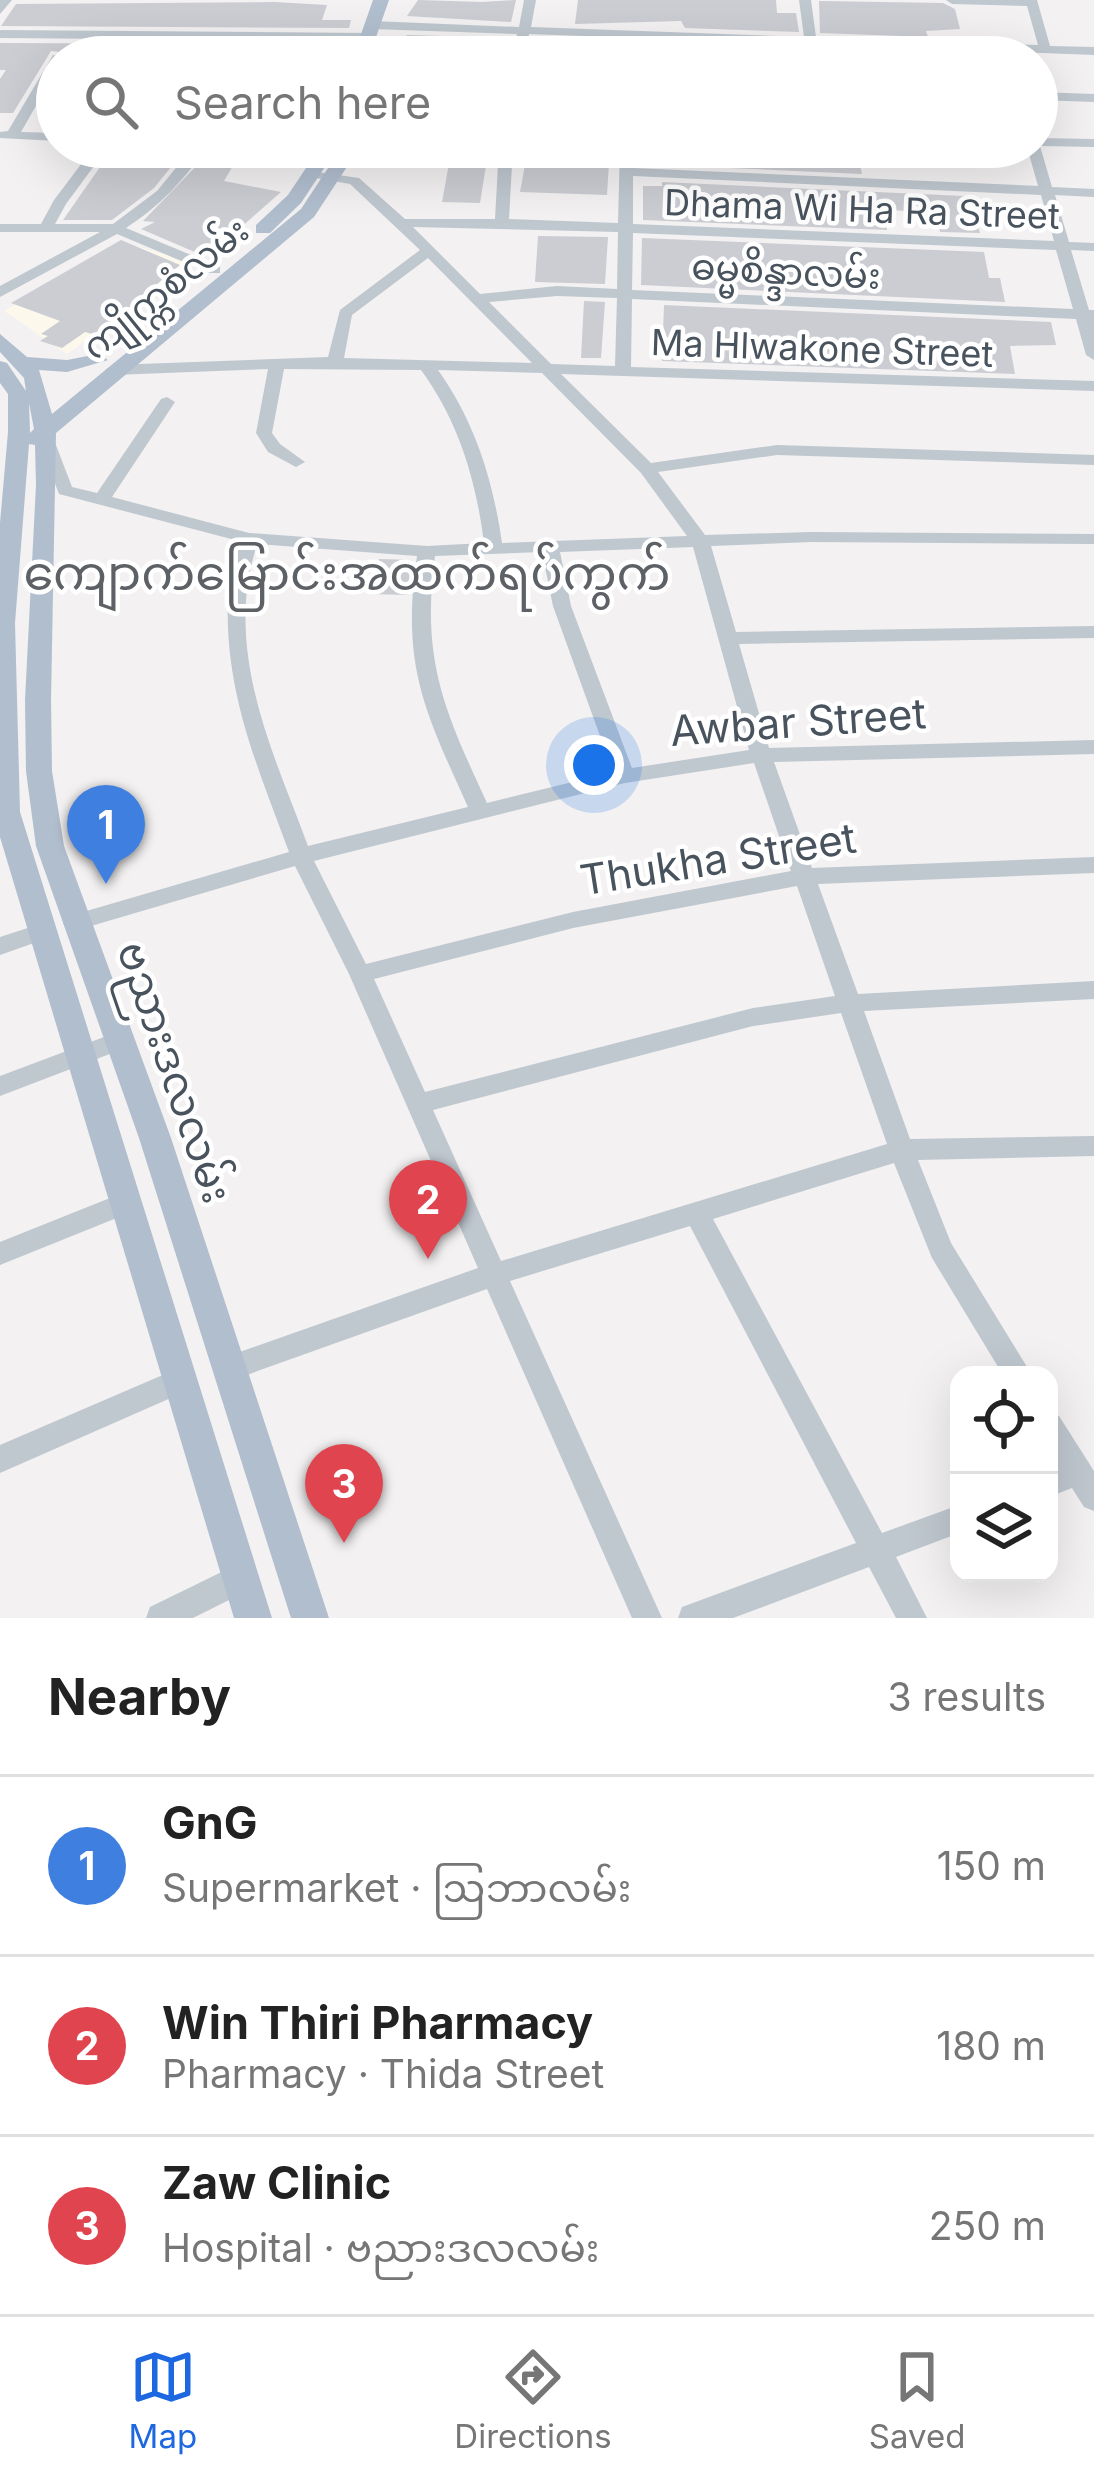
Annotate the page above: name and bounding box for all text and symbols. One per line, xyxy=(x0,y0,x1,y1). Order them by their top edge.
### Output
search box xyxy=(36,36,1058,168)
icon: search xyxy=(78,69,144,135)
text: Search here xyxy=(174,75,431,130)
street label: Dhama Wi Ha Ra Street xyxy=(664,180,1061,238)
street label: ကျိုက္ကစံလမ်း xyxy=(72,206,262,375)
street label: ဓမ္မစိန္ဒာလမ်း xyxy=(690,242,882,307)
street label: Ma Hlwakone Street xyxy=(650,320,994,376)
district label: ကျောက်မြောင်းအထက်ရပ်ကွက် xyxy=(23,541,671,612)
street label: Awbar Street xyxy=(668,687,928,756)
your location xyxy=(564,735,624,795)
pin: 1 xyxy=(67,785,145,884)
street label: Thukha Street xyxy=(576,812,859,905)
street label: ဗညားဒလလမ်း xyxy=(97,934,245,1212)
pin: 2 xyxy=(389,1160,467,1259)
map controls xyxy=(950,1366,1058,1582)
button: locate xyxy=(950,1366,1058,1474)
pin: 3 xyxy=(305,1444,383,1543)
button: layers xyxy=(950,1474,1058,1582)
text: Nearby xyxy=(48,1666,231,1727)
text: 3 results xyxy=(888,1673,1046,1720)
text: GnG xyxy=(162,1795,258,1850)
text: 1 xyxy=(79,1842,95,1889)
text: 150 m xyxy=(937,1842,1046,1889)
text: Supermarket · ဩဘာလမ်း xyxy=(162,1864,631,1911)
text: Win Thiri Pharmacy xyxy=(162,1995,593,2050)
text: 2 xyxy=(75,2022,99,2069)
text: 180 m xyxy=(936,2022,1046,2069)
text: Pharmacy · Thida Street xyxy=(162,2050,604,2097)
text: Zaw Clinic xyxy=(162,2155,391,2210)
text: 3 xyxy=(74,2202,100,2249)
text: 250 m xyxy=(929,2202,1046,2249)
text: Hospital · ဗညားဒလလမ်း xyxy=(162,2224,599,2271)
tab: Map xyxy=(129,2344,197,2456)
tab: Directions xyxy=(454,2344,612,2456)
tab: Saved xyxy=(869,2344,965,2456)

